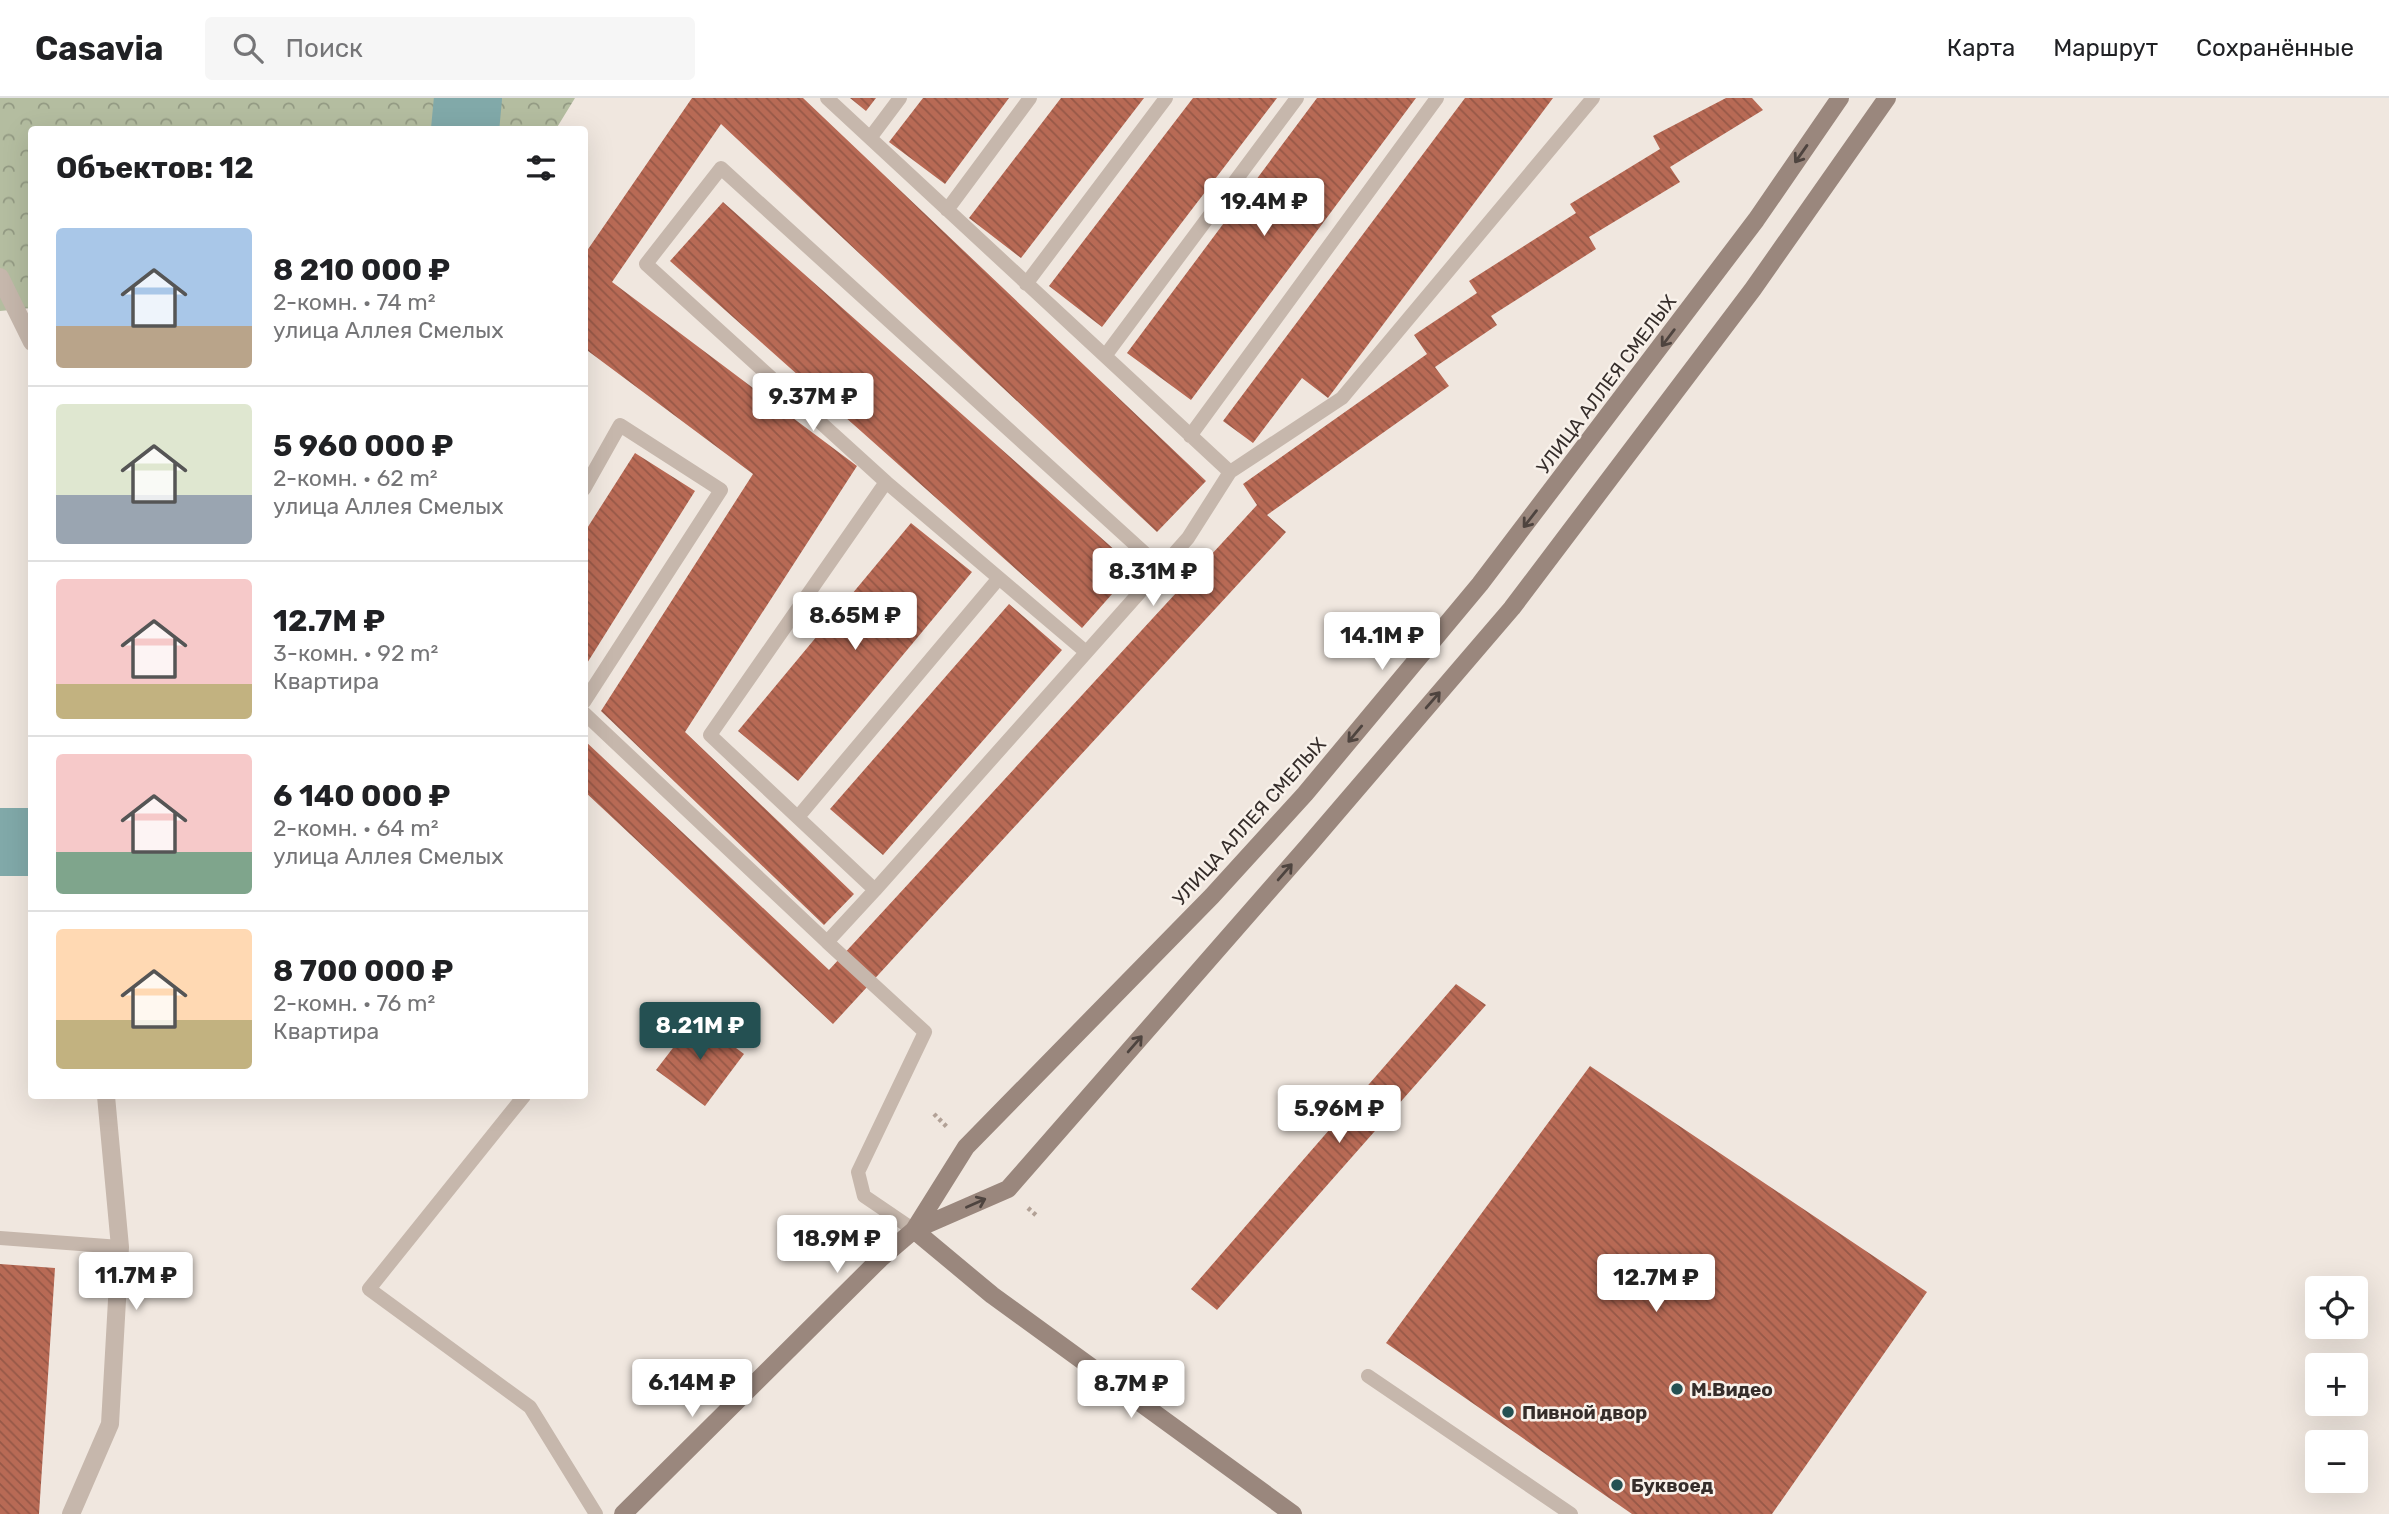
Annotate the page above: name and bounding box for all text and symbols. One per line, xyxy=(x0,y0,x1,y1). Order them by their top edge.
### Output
search box xyxy=(205,17,695,80)
text: Casavia xyxy=(35,29,163,68)
icon: search xyxy=(229,29,267,67)
text: Поиск xyxy=(285,33,363,64)
text: Карта xyxy=(1947,34,2015,62)
text: Маршрут xyxy=(2053,34,2158,62)
text: Сохранённые xyxy=(2196,34,2354,62)
one-way arrow xyxy=(1794,144,1808,163)
icon: filters xyxy=(522,149,560,187)
text: Объектов: 12 xyxy=(56,150,254,186)
pin: 19.4M ₽ xyxy=(1199,178,1329,238)
text: 19.4M ₽ xyxy=(1220,187,1308,215)
text: 8 210 000 ₽ xyxy=(273,252,450,288)
icon: home xyxy=(112,256,196,340)
text: 2-комн. · 74 m² xyxy=(273,288,436,316)
street label: УЛИЦА АЛЛЕЯ СМЕЛЫХ xyxy=(1532,290,1681,478)
text: улица Аллея Смелых xyxy=(273,316,504,344)
one-way arrow xyxy=(1661,329,1676,348)
pin: 9.37M ₽ xyxy=(748,374,878,433)
text: 9.37M ₽ xyxy=(769,382,857,410)
text: 5 960 000 ₽ xyxy=(273,428,453,464)
icon: home xyxy=(112,432,196,516)
text: 2-комн. · 62 m² xyxy=(273,464,438,492)
text: улица Аллея Смелых xyxy=(273,492,504,520)
one-way arrow xyxy=(1522,509,1537,528)
pin: 8.31M ₽ xyxy=(1088,548,1218,608)
text: 8.31M ₽ xyxy=(1109,557,1197,585)
pin: 8.65M ₽ xyxy=(790,592,920,652)
text: 8.65M ₽ xyxy=(809,601,901,629)
text: 12.7M ₽ xyxy=(273,603,385,639)
icon: home xyxy=(112,607,196,691)
pin: 14.1M ₽ xyxy=(1317,612,1447,672)
text: 14.1M ₽ xyxy=(1340,621,1424,649)
text: 3-комн. · 92 m² xyxy=(273,639,438,667)
text: Квартира xyxy=(273,667,379,695)
one-way arrow xyxy=(1425,691,1441,709)
one-way arrow xyxy=(1348,724,1363,742)
street label: УЛИЦА АЛЛЕЯ СМЕЛЫХ xyxy=(1168,733,1331,910)
text: 6 140 000 ₽ xyxy=(273,778,450,814)
icon: home xyxy=(112,782,196,866)
text: 2-комн. · 64 m² xyxy=(273,814,439,842)
text: улица Аллея Смелых xyxy=(273,842,504,870)
one-way arrow xyxy=(1277,864,1293,882)
text: 8 700 000 ₽ xyxy=(273,953,453,989)
icon: home xyxy=(112,957,196,1041)
text: 2-комн. · 76 m² xyxy=(273,989,435,1017)
pin: 8.21M ₽ xyxy=(635,1002,765,1062)
text: 8.21M ₽ xyxy=(656,1011,744,1039)
text: Квартира xyxy=(273,1017,379,1045)
one-way arrow xyxy=(1127,1035,1143,1053)
pin: 5.96M ₽ xyxy=(1274,1086,1404,1145)
text: 5.96M ₽ xyxy=(1294,1094,1384,1122)
one-way arrow xyxy=(965,1196,987,1209)
pin: 18.9M ₽ xyxy=(772,1216,902,1275)
text: 18.9M ₽ xyxy=(793,1224,881,1252)
pin: 11.7M ₽ xyxy=(71,1252,201,1312)
pin: 12.7M ₽ xyxy=(1591,1254,1721,1314)
text: 11.7M ₽ xyxy=(95,1261,177,1289)
text: 12.7M ₽ xyxy=(1613,1263,1699,1291)
map controls xyxy=(2305,1276,2368,1493)
button: locate xyxy=(2305,1276,2368,1339)
button: + xyxy=(2305,1353,2368,1416)
pin: 6.14M ₽ xyxy=(627,1360,757,1419)
pin: 8.7M ₽ xyxy=(1074,1360,1188,1420)
text: 6.14M ₽ xyxy=(648,1368,736,1396)
text: 8.7M ₽ xyxy=(1093,1369,1169,1397)
place label: M.Видео xyxy=(1691,1378,1773,1401)
marker: M.Видео xyxy=(1669,1381,1685,1397)
place label: Пивной двор xyxy=(1522,1401,1647,1424)
marker: Пивной двор xyxy=(1500,1404,1516,1420)
button: − xyxy=(2305,1430,2368,1493)
place label: Буквоед xyxy=(1631,1474,1714,1497)
marker: Буквоед xyxy=(1609,1477,1625,1493)

